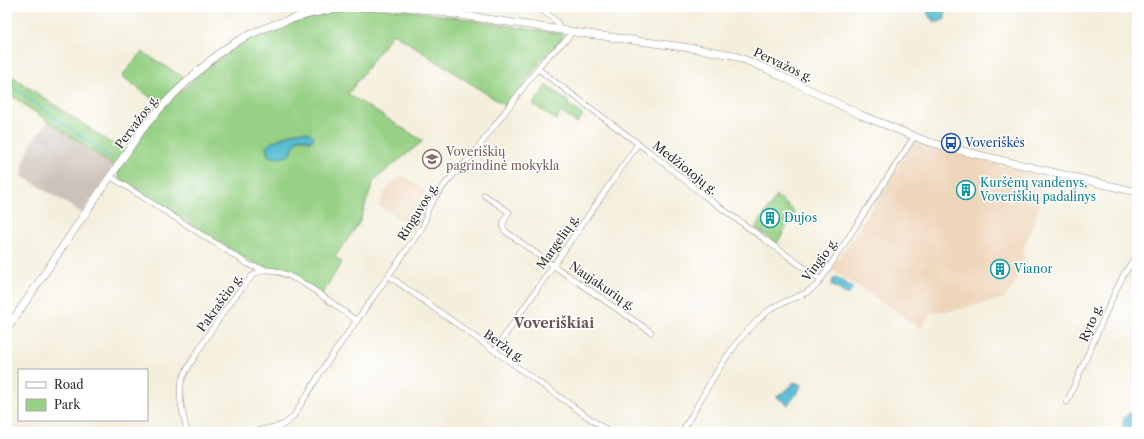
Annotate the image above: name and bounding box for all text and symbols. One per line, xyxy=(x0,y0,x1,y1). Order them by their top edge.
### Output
street label: Pervažos g. xyxy=(751,44,815,85)
street label: Pervažos g. xyxy=(112,92,162,151)
bus stop icon: Voveriškės xyxy=(940,132,962,154)
place label: Voveriškės xyxy=(964,135,1025,150)
street label: Medžiotojų g. xyxy=(650,138,721,198)
place label: Voveriškių pagrindinė mokykla xyxy=(445,144,560,173)
school or university icon: Voveriškių pagrindinė mokykla xyxy=(421,148,443,170)
place label: Kuršėnų vandenys, Voveriškių padalinys xyxy=(979,175,1096,204)
building icon: Kuršėnų vandenys, Voveriškių padalinys xyxy=(955,179,977,201)
street label: Ringuvos g. xyxy=(394,180,441,243)
building icon: Dujos xyxy=(759,207,781,229)
place label: Dujos xyxy=(784,210,817,225)
street label: Margelių g. xyxy=(533,211,582,272)
street label: Vingio g. xyxy=(798,235,841,285)
street label: Naujakurių g. xyxy=(567,258,638,313)
building icon: Vianor xyxy=(989,258,1011,280)
place label: Vianor xyxy=(1013,261,1053,276)
street label: Pakraščio g. xyxy=(194,271,246,334)
street label: Ryto g. xyxy=(1076,302,1105,344)
district label: Voveriškiai xyxy=(513,314,594,332)
street label: Beržų g. xyxy=(481,326,528,365)
legend xyxy=(18,369,148,421)
text: Road xyxy=(54,377,84,392)
text: Park xyxy=(54,397,81,412)

